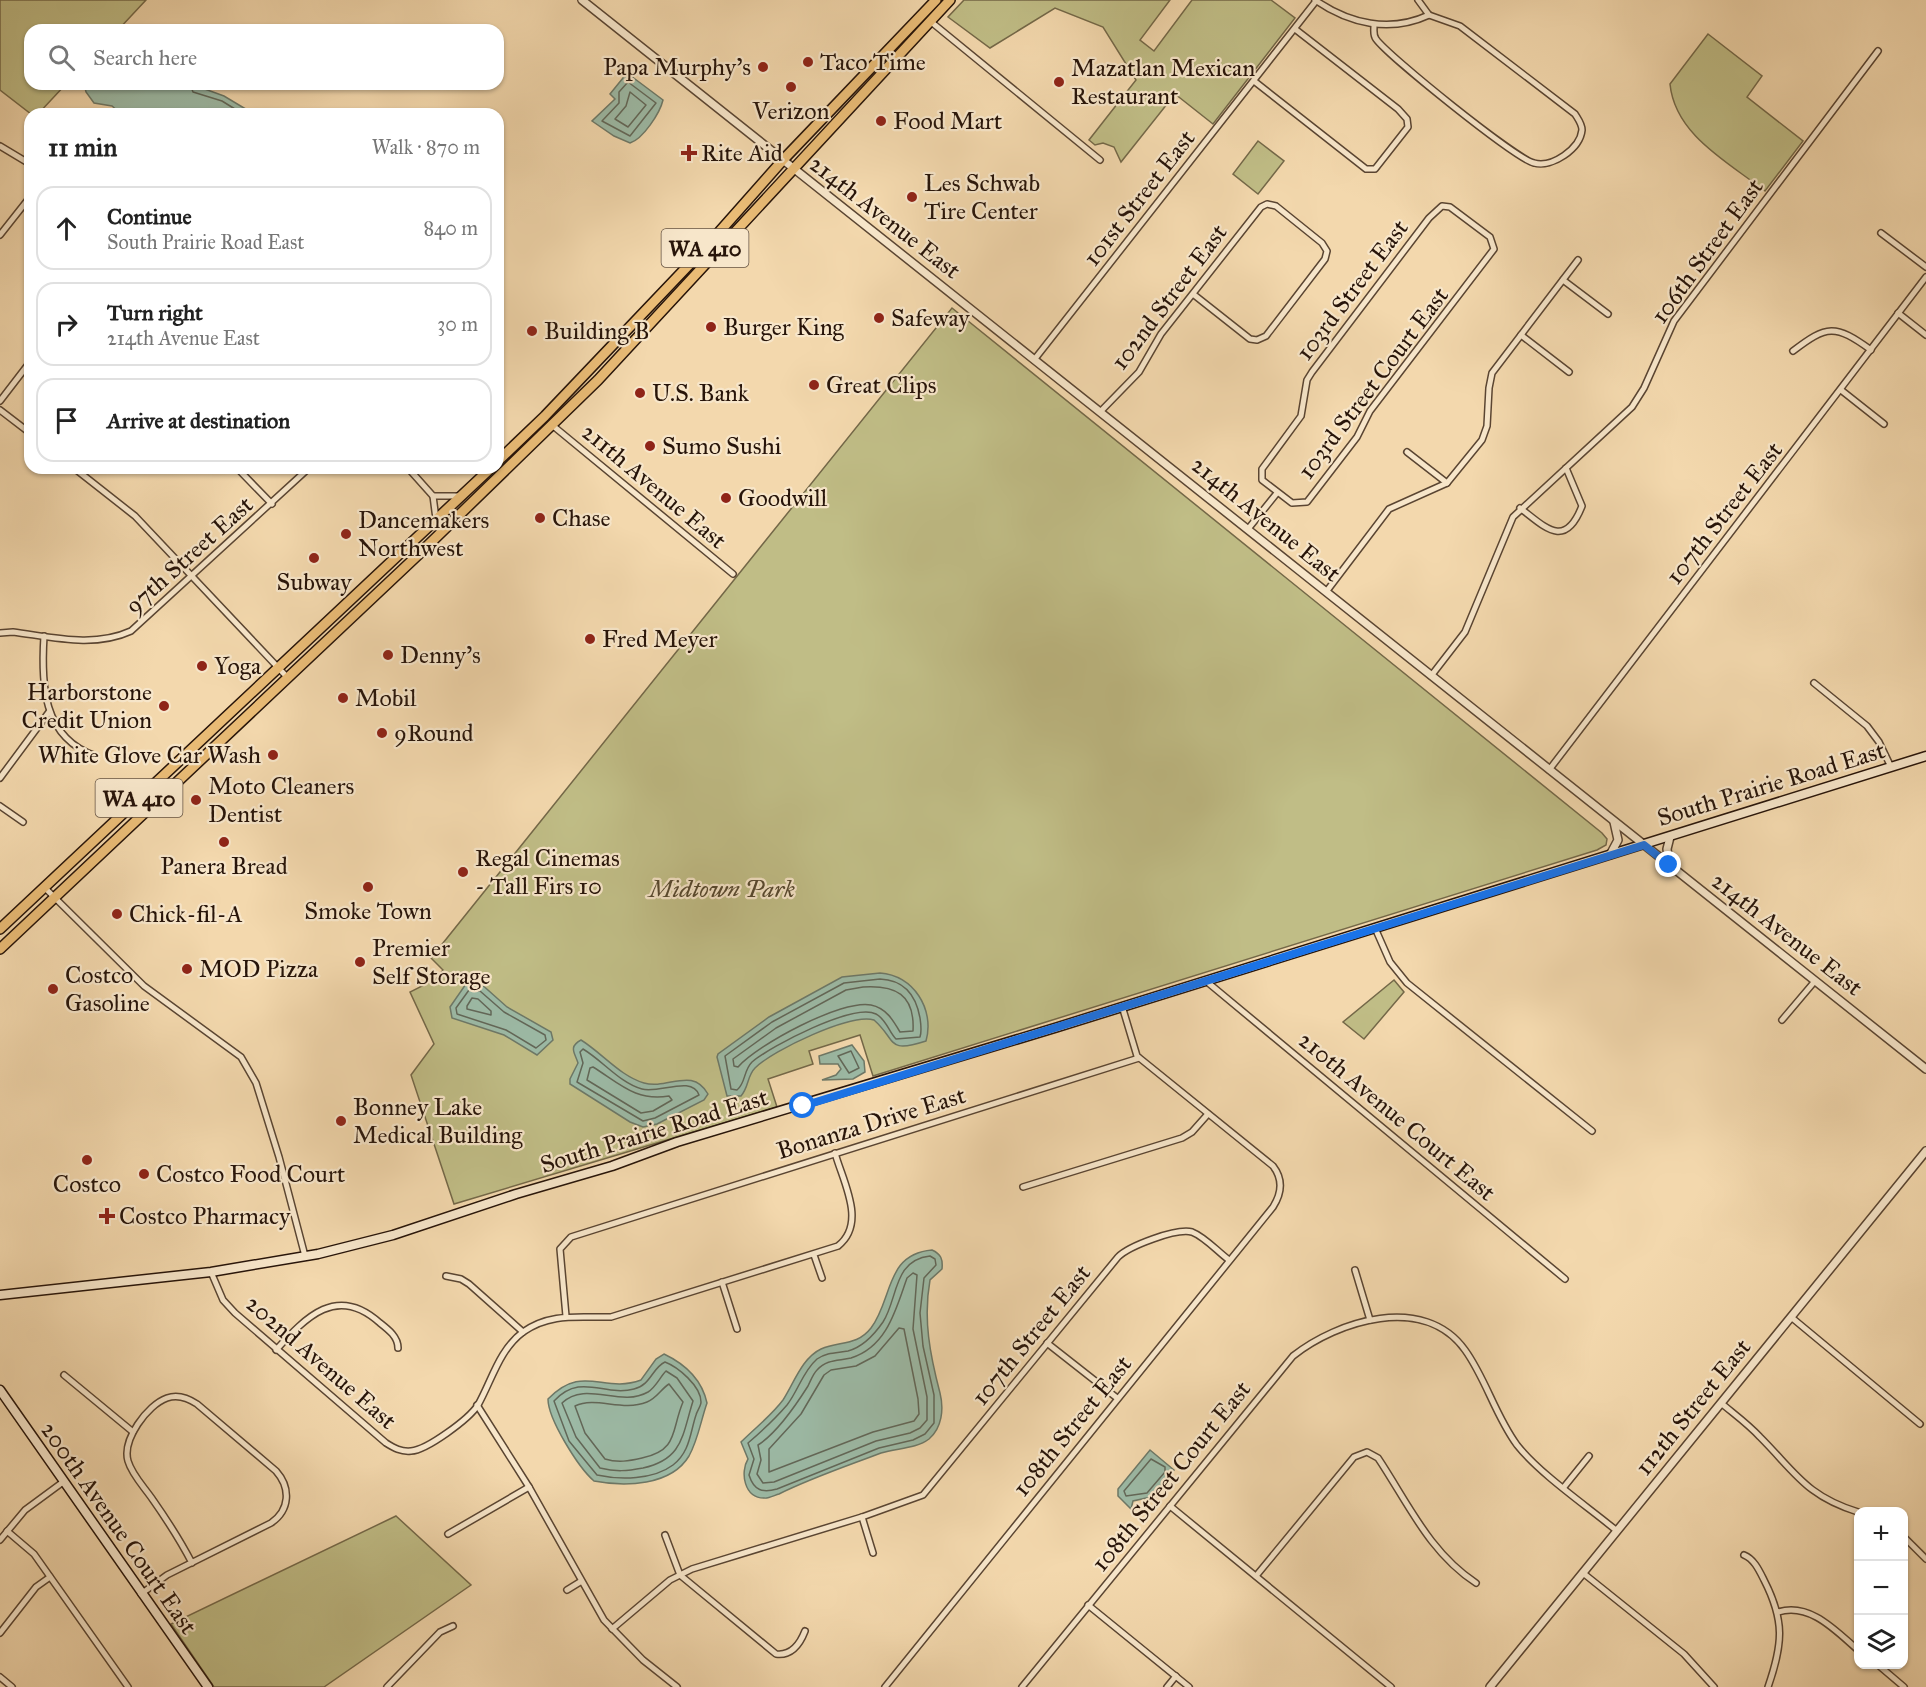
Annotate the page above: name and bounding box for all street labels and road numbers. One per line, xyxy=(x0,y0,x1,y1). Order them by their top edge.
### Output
street label: 101st Street East xyxy=(1077,124,1202,272)
street label: 214th Avenue East xyxy=(803,149,967,286)
street label: 106th Street East xyxy=(1644,172,1770,329)
street label: 103rd Street East xyxy=(1289,213,1415,366)
street label: 102nd Street East xyxy=(1104,218,1234,376)
road number: WA 410 xyxy=(662,229,748,267)
street label: 103rd Street Court East xyxy=(1291,281,1455,485)
street label: 211th Avenue East xyxy=(576,417,733,556)
street label: 107th Street East xyxy=(1659,435,1789,590)
street label: 214th Avenue East xyxy=(1185,450,1347,589)
street label: 97th Street East xyxy=(119,489,260,620)
street label: South Prairie Road East xyxy=(1653,735,1889,833)
road number: WA 410 xyxy=(96,779,182,817)
street label: 214th Avenue East xyxy=(1705,866,1869,1003)
street label: 210th Avenue Court East xyxy=(1292,1025,1502,1208)
street label: Bonanza Drive East xyxy=(773,1080,970,1166)
street label: South Prairie Road East xyxy=(536,1082,772,1180)
street label: 107th Street East xyxy=(965,1258,1097,1411)
street label: 202nd Avenue East xyxy=(240,1288,403,1436)
street label: 112th Street East xyxy=(1629,1332,1758,1481)
street label: 108th Street East xyxy=(1006,1349,1138,1502)
street label: 108th Street Court East xyxy=(1085,1374,1257,1577)
street label: 200th Avenue Court East xyxy=(34,1416,204,1641)

